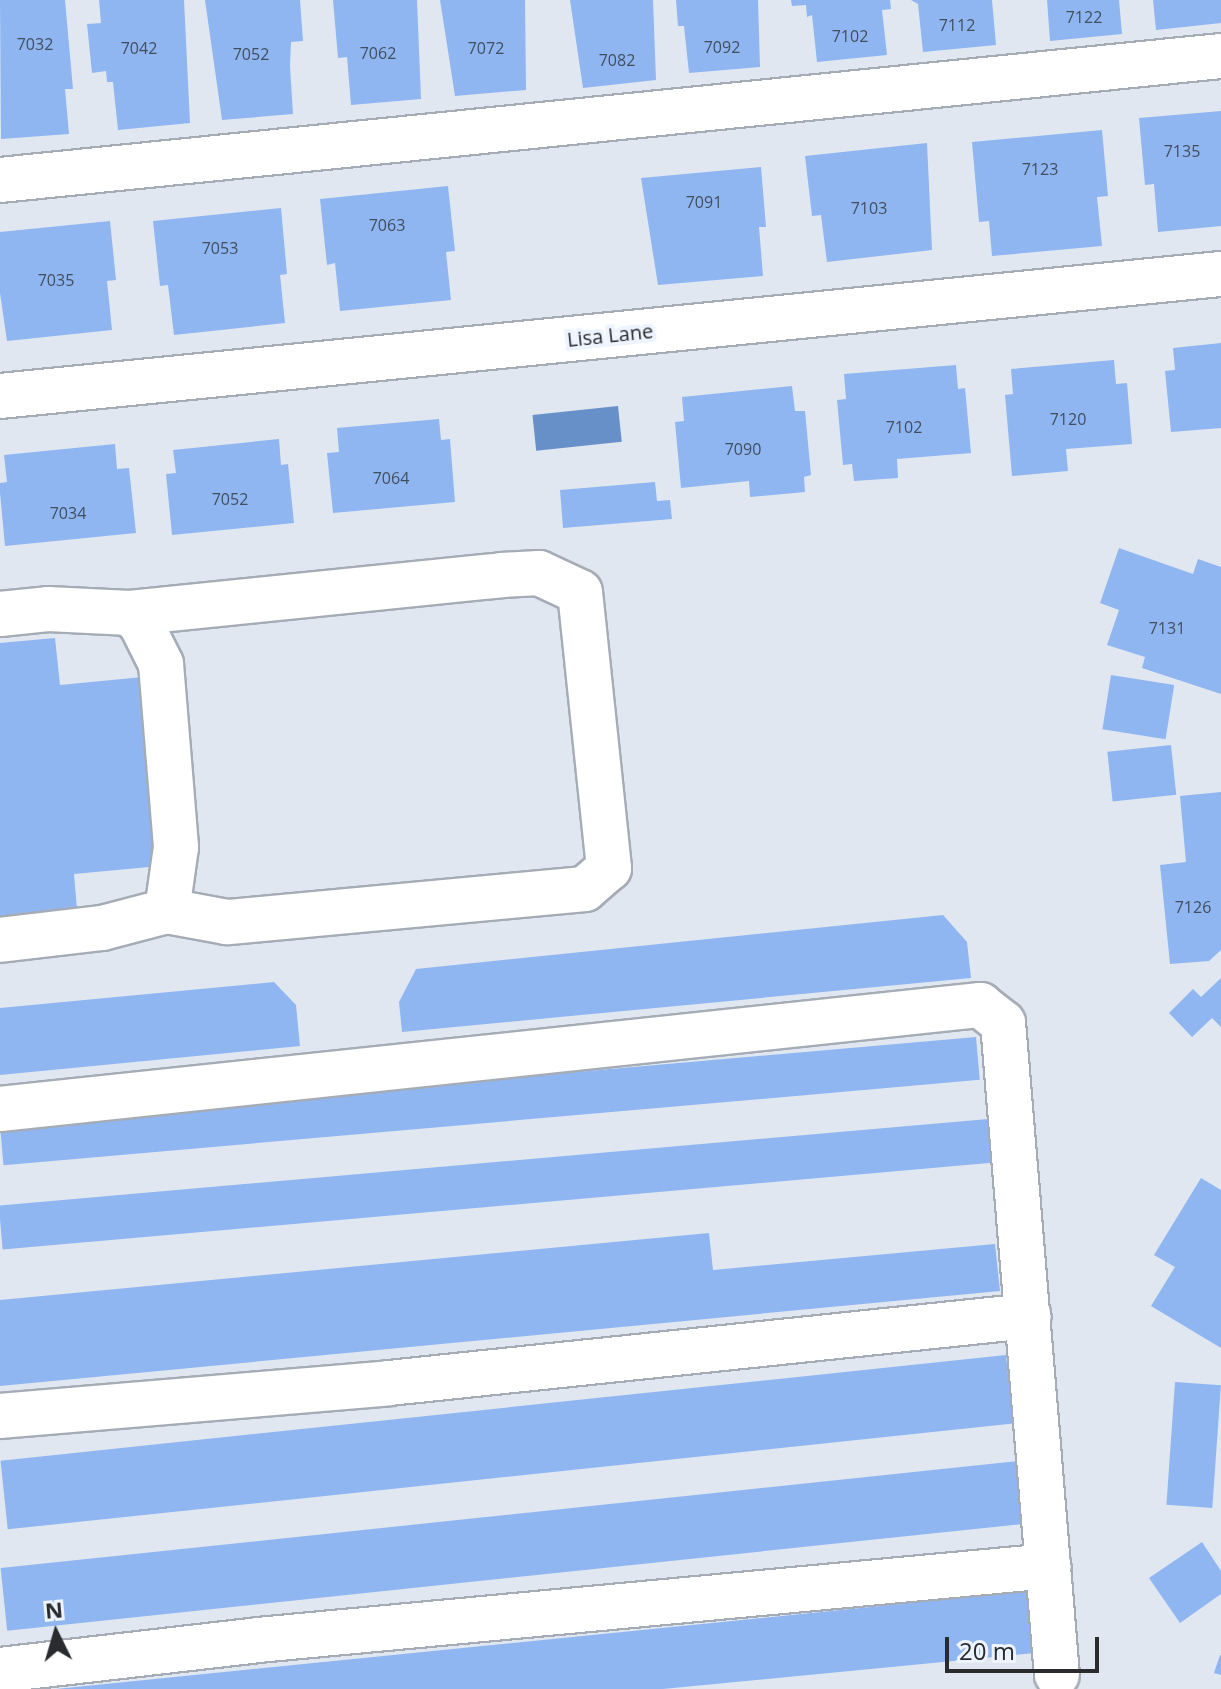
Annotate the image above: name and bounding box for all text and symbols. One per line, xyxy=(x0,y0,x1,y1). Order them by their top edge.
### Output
house number: 7122 xyxy=(1066,7,1102,27)
house number: 7112 xyxy=(939,15,975,35)
house number: 7102 xyxy=(832,26,868,46)
house number: 7032 xyxy=(17,34,53,54)
house number: 7092 xyxy=(704,37,740,57)
house number: 7042 xyxy=(121,38,157,58)
house number: 7072 xyxy=(468,38,504,58)
house number: 7062 xyxy=(360,43,396,63)
house number: 7052 xyxy=(233,44,269,64)
house number: 7082 xyxy=(599,50,635,70)
house number: 7135 xyxy=(1164,141,1200,161)
house number: 7123 xyxy=(1022,159,1058,179)
house number: 7091 xyxy=(686,192,722,212)
house number: 7103 xyxy=(851,198,887,218)
house number: 7063 xyxy=(369,215,405,235)
house number: 7053 xyxy=(202,238,238,258)
house number: 7035 xyxy=(38,270,74,290)
street label: Lisa Lane xyxy=(566,319,654,351)
house number: 7120 xyxy=(1050,409,1086,429)
house number: 7102 xyxy=(886,417,922,437)
house number: 7090 xyxy=(725,439,761,459)
house number: 7064 xyxy=(373,468,409,488)
house number: 7052 xyxy=(212,489,248,509)
house number: 7034 xyxy=(50,503,86,523)
house number: 7131 xyxy=(1149,618,1185,638)
house number: 7126 xyxy=(1175,897,1211,917)
north arrow xyxy=(16,1593,96,1673)
text: N xyxy=(44,1593,64,1625)
scale bar xyxy=(949,1621,1103,1671)
text: 20 m xyxy=(959,1634,1015,1667)

